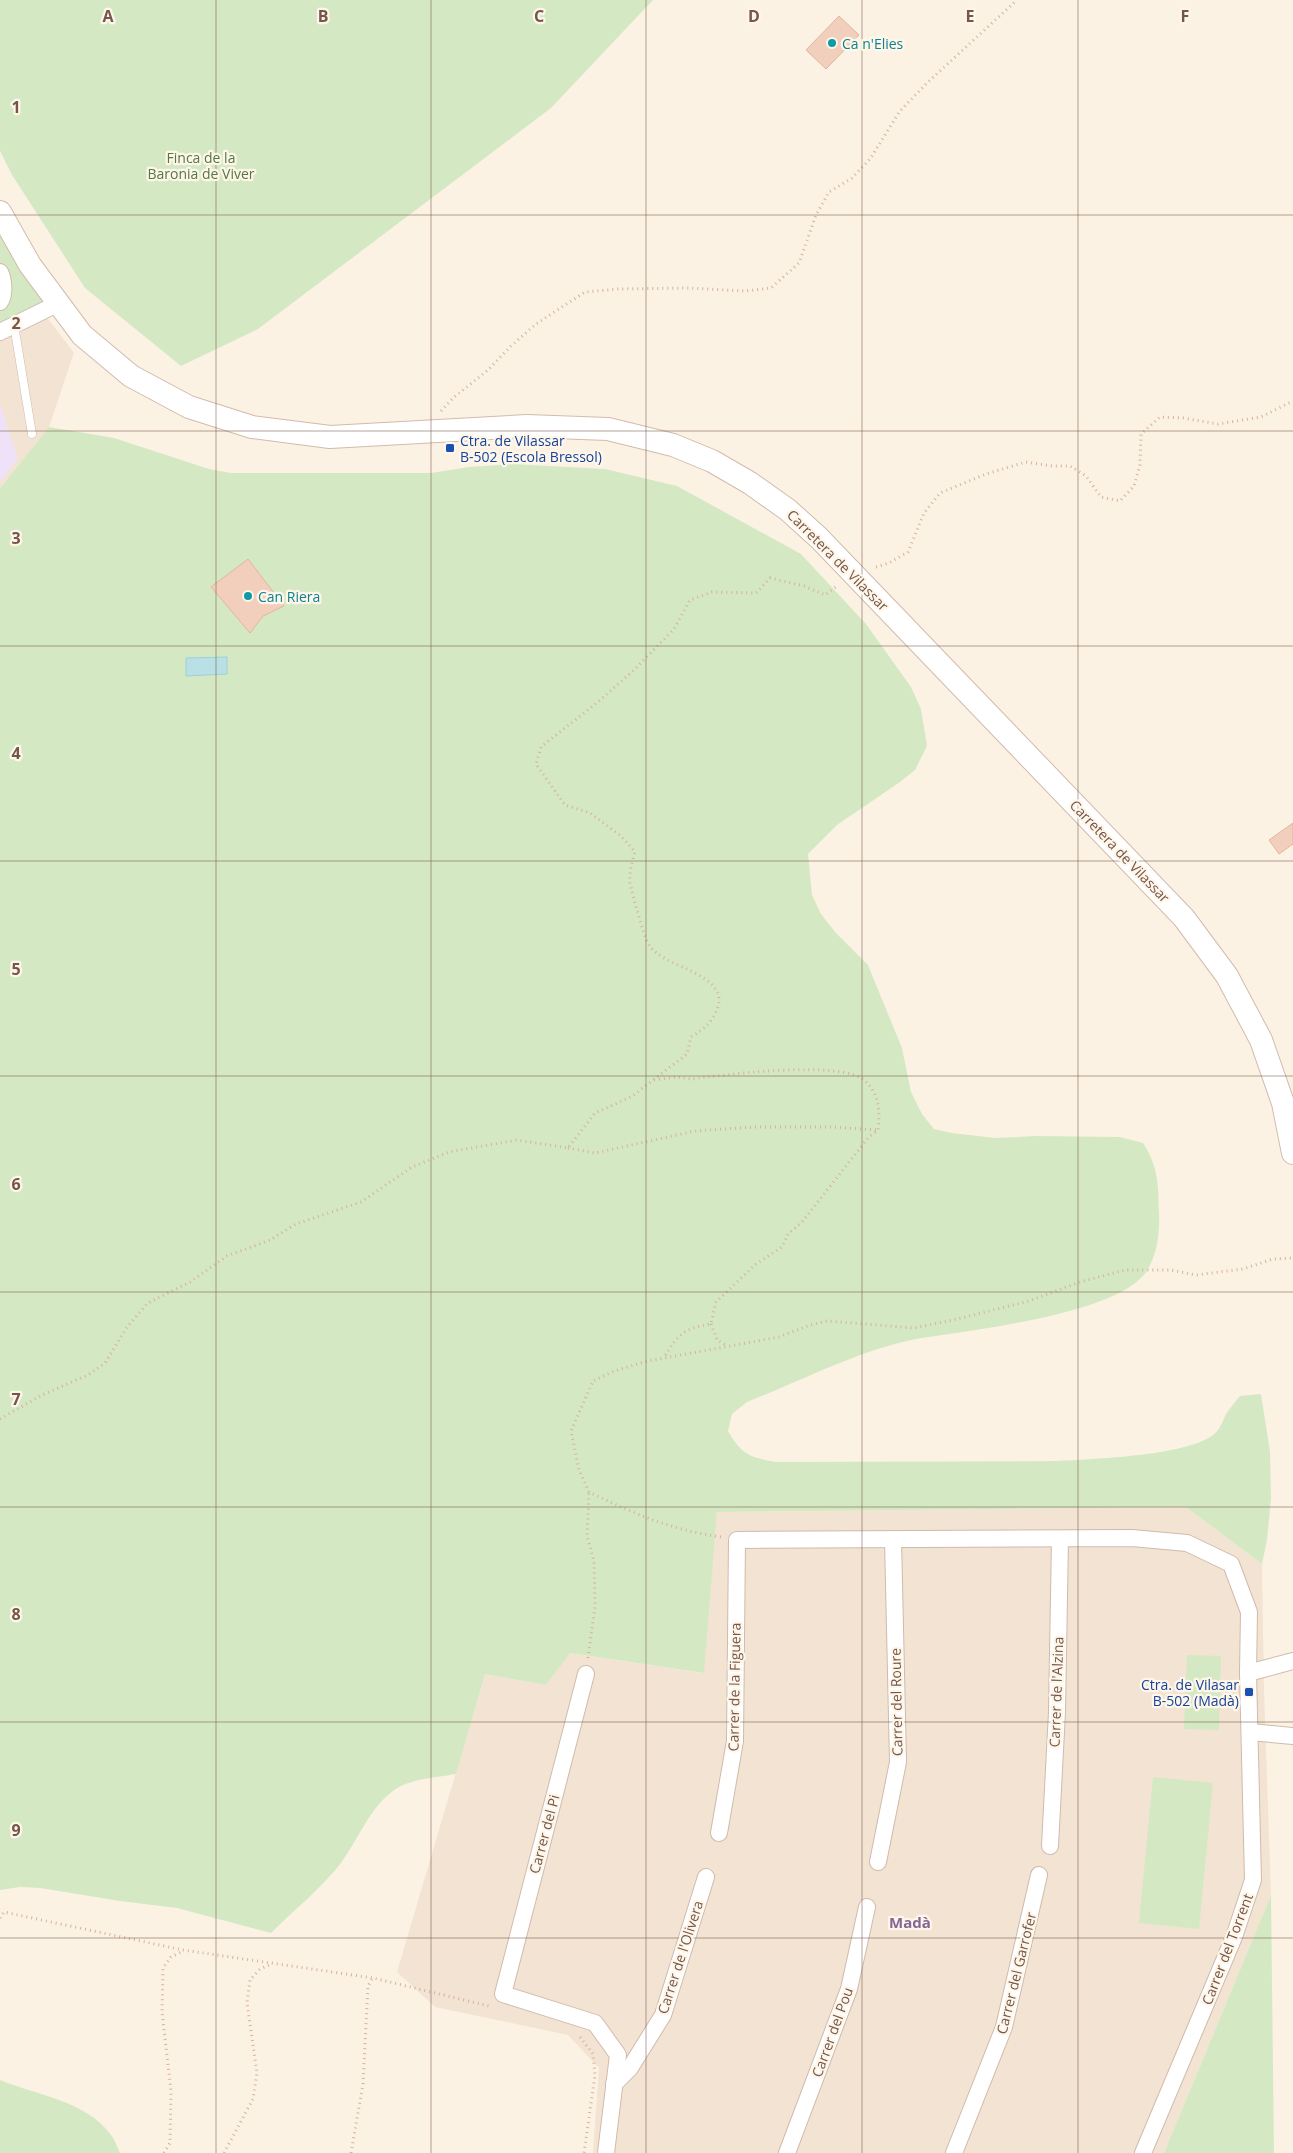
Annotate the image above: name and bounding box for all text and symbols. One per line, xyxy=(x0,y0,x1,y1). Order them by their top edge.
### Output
text: A xyxy=(102,5,114,27)
text: B xyxy=(318,5,328,27)
text: C xyxy=(534,5,544,27)
text: D xyxy=(748,5,760,27)
text: E xyxy=(966,5,975,27)
text: F xyxy=(1181,5,1189,27)
place label: Ca n'Elies xyxy=(842,34,904,53)
marker: Ca n'Elies xyxy=(826,37,838,49)
text: 1 xyxy=(11,96,21,118)
park label: Finca de la Baronia de Viver xyxy=(147,148,255,183)
text: 2 xyxy=(11,312,21,334)
place label: Ctra. de Vilassar B-502 (Escola Bressol) xyxy=(460,431,602,466)
marker: Ctra. de Vilassar B-502 (Escola Bressol) xyxy=(444,442,456,454)
street label: Carretera de Vilassar xyxy=(783,505,893,615)
text: 3 xyxy=(11,527,21,549)
place label: Can Riera xyxy=(258,587,320,606)
marker: Can Riera xyxy=(242,590,254,602)
text: 4 xyxy=(11,742,21,764)
street label: Carretera de Vilassar xyxy=(1066,795,1174,907)
text: 5 xyxy=(11,958,21,980)
text: 6 xyxy=(11,1173,21,1195)
text: 7 xyxy=(11,1388,21,1410)
text: 8 xyxy=(11,1603,21,1625)
street label: Carrer de la Figuera xyxy=(723,1623,745,1751)
street label: Carrer de l'Alzina xyxy=(1045,1636,1067,1748)
street label: Carrer del Roure xyxy=(886,1648,906,1756)
place label: Ctra. de Vilasar B-502 (Madà) xyxy=(1141,1675,1239,1710)
marker: Ctra. de Vilasar B-502 (Madà) xyxy=(1243,1686,1255,1698)
street label: Carrer del Pi xyxy=(524,1793,564,1875)
text: 9 xyxy=(11,1819,21,1841)
street label: Carrer del Torrent xyxy=(1197,1891,1257,2007)
street label: Carrer de l'Olivera xyxy=(653,1898,707,2016)
street label: Carrer del Garrofer xyxy=(992,1910,1040,2036)
district label: Madà xyxy=(889,1912,931,1932)
street label: Carrer del Pou xyxy=(807,1984,857,2080)

